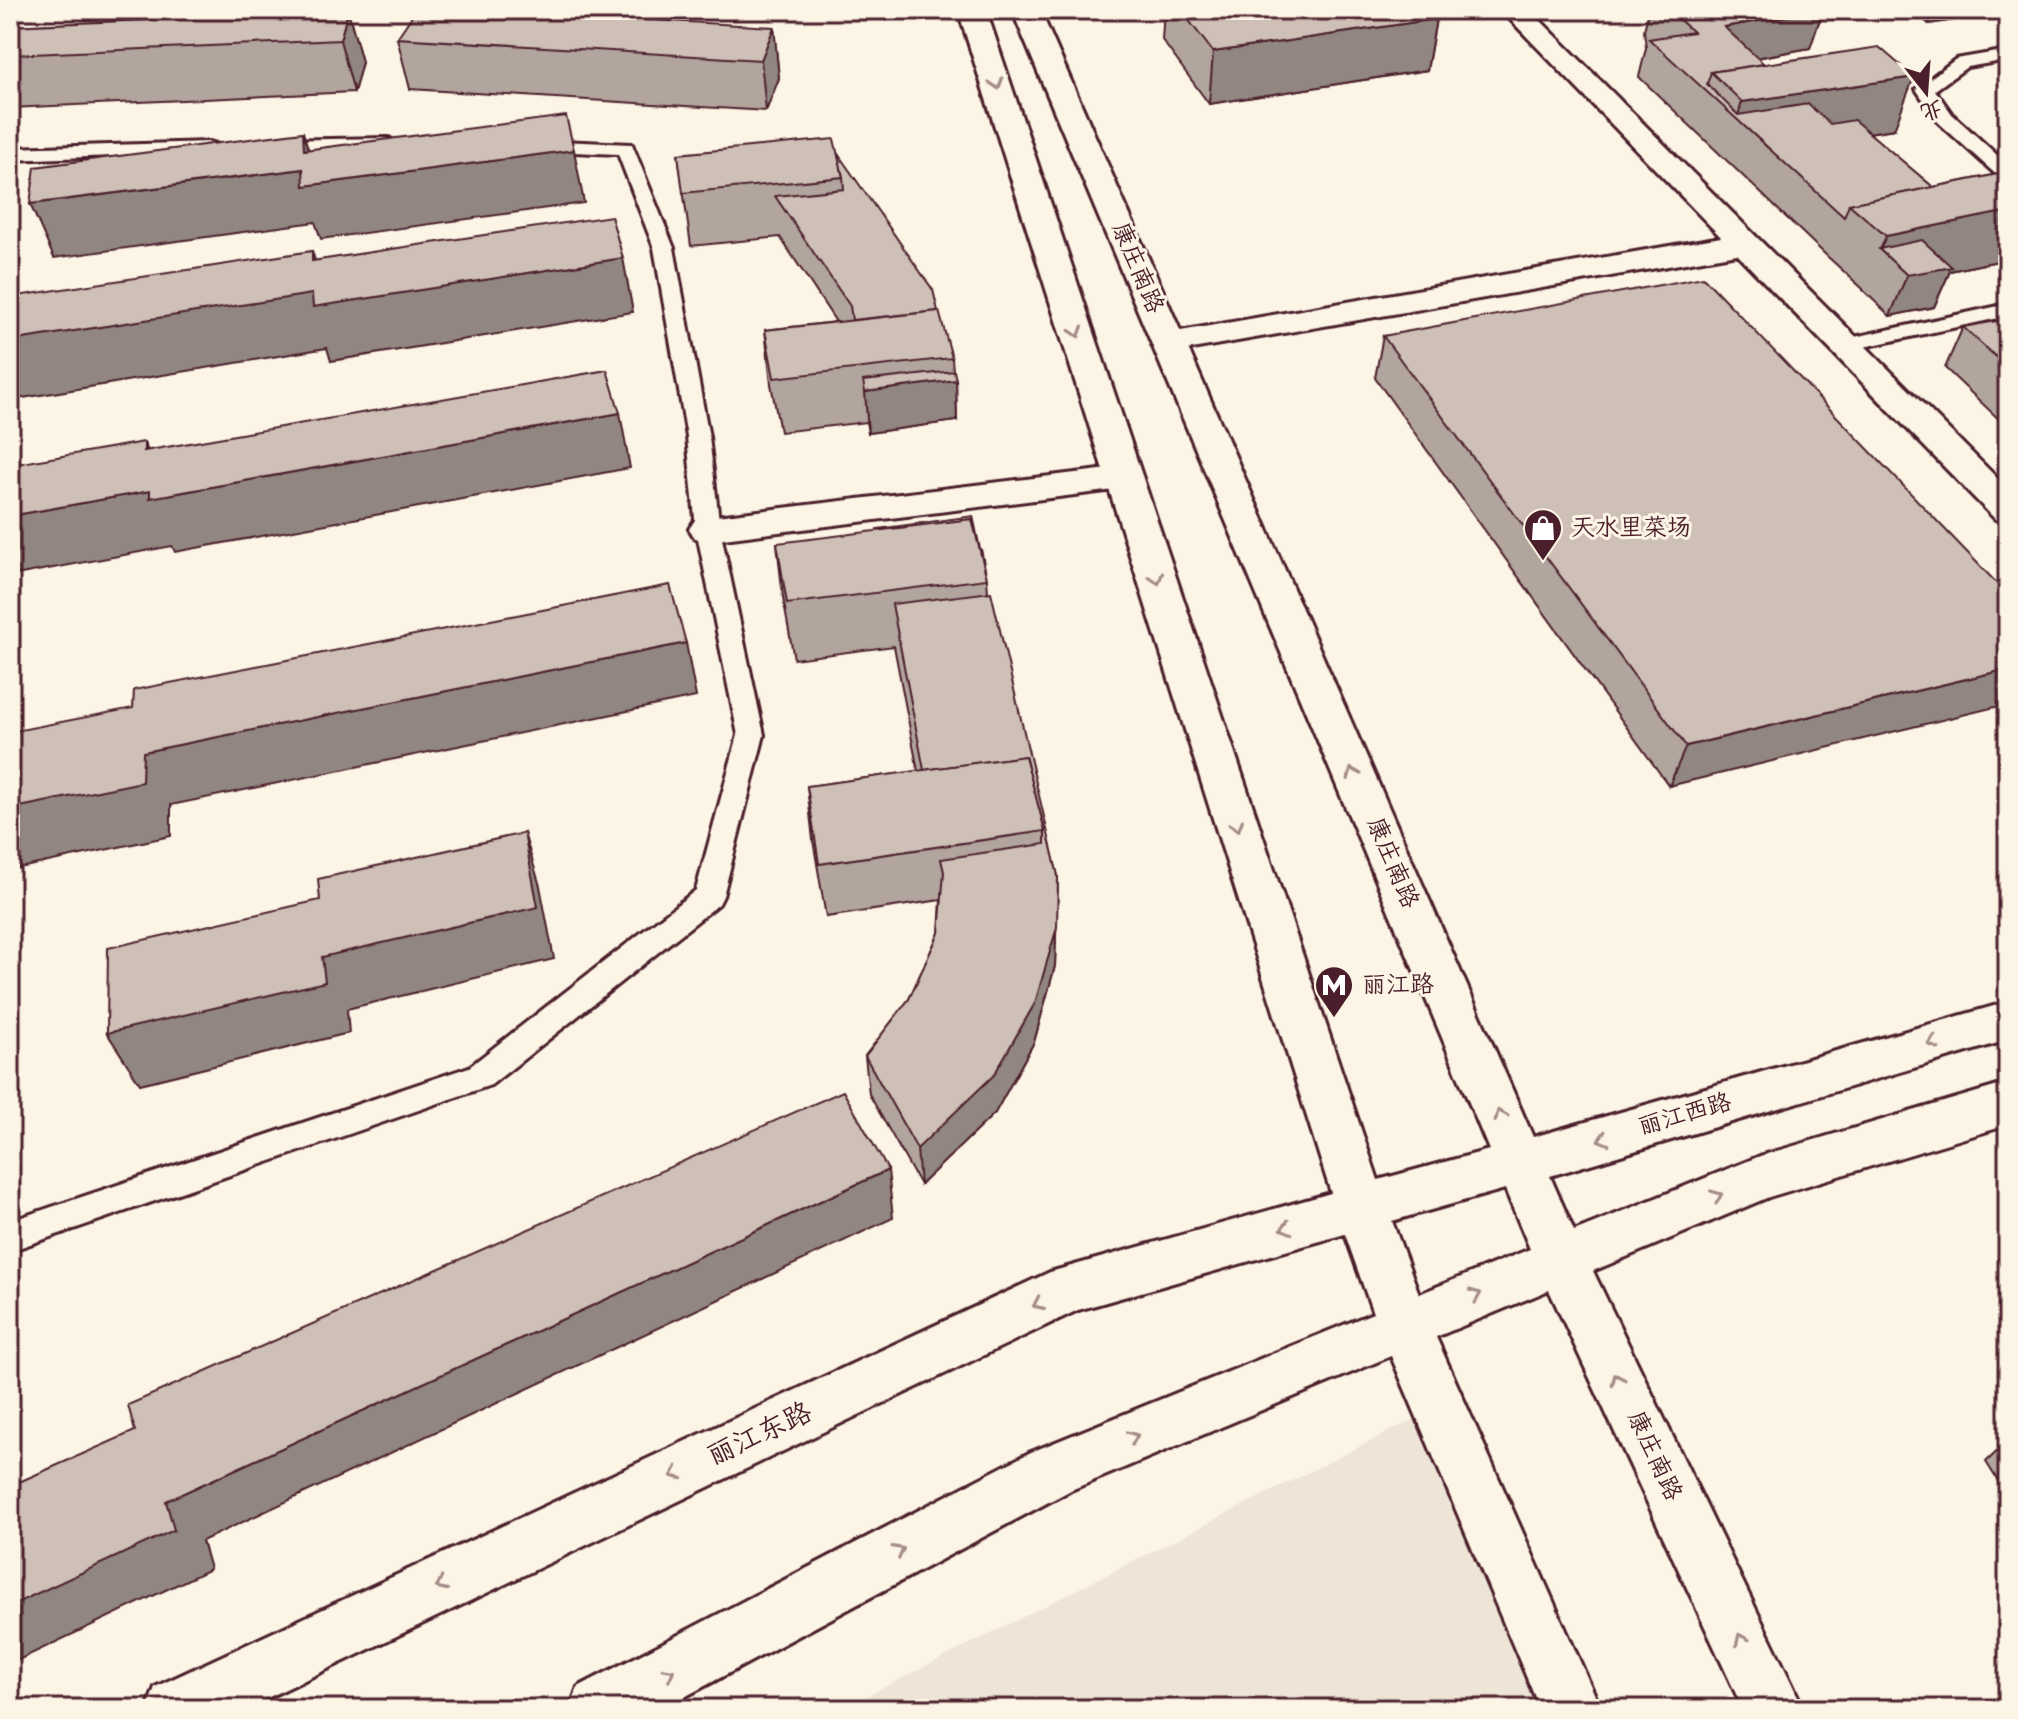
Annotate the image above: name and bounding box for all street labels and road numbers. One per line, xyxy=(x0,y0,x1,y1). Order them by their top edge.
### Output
street label: 康庄南路 xyxy=(1104,218,1170,318)
street label: 康庄南路 xyxy=(1359,813,1425,913)
street label: 丽江西路 xyxy=(1635,1087,1735,1143)
street label: 丽江东路 xyxy=(701,1395,819,1475)
street label: 康庄南路 xyxy=(1620,1406,1688,1506)

